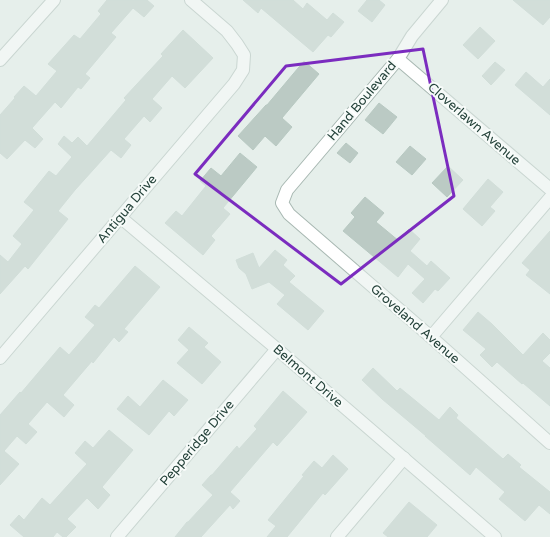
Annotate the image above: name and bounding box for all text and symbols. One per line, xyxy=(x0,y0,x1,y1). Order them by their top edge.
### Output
street label: Hand Boulevard xyxy=(324,58,400,144)
street label: Cloverlawn Avenue xyxy=(424,79,524,169)
street label: Antigua Drive xyxy=(94,172,160,246)
street label: Groveland Avenue xyxy=(367,281,463,367)
street label: Belmont Drive xyxy=(270,341,346,411)
street label: Pepperidge Drive xyxy=(156,397,238,489)

